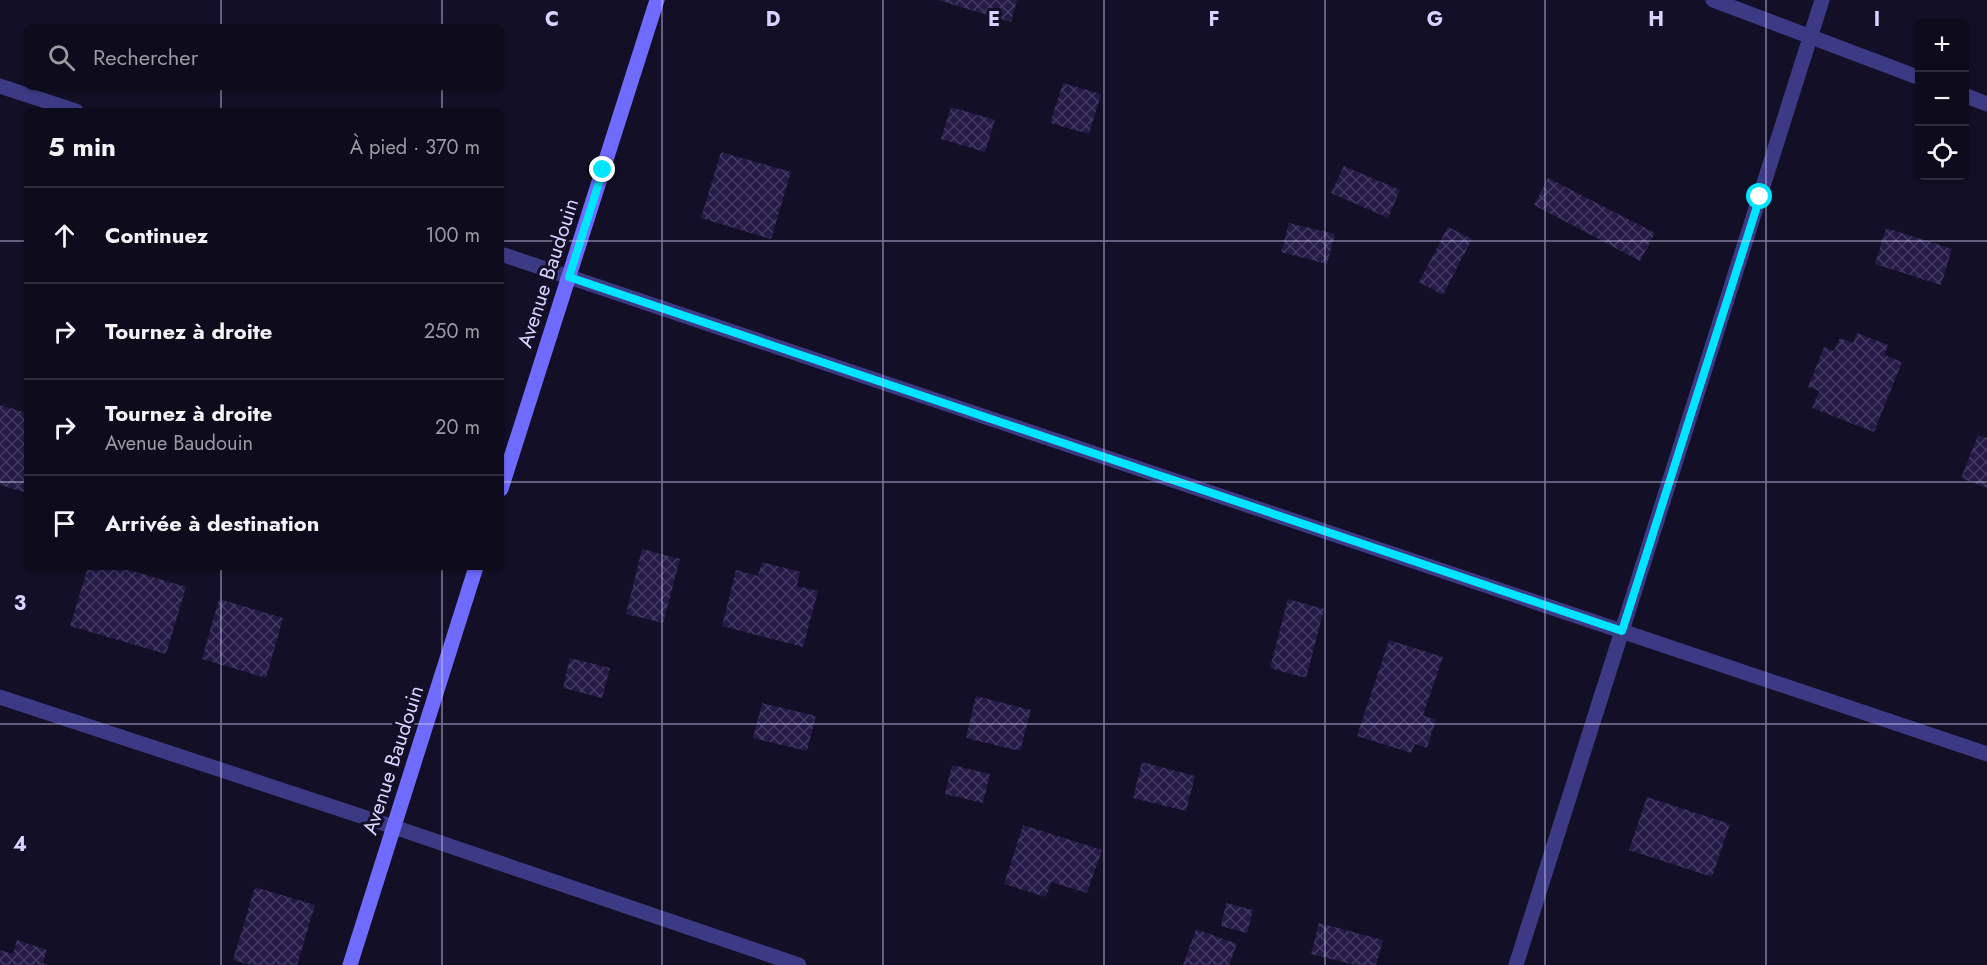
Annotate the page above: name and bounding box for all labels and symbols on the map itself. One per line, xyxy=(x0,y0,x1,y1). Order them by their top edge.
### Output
text: C xyxy=(545,5,559,34)
text: D xyxy=(766,5,780,34)
text: E xyxy=(988,5,1000,34)
text: F xyxy=(1208,5,1220,34)
text: G xyxy=(1427,5,1443,34)
text: H xyxy=(1648,5,1664,34)
text: I xyxy=(1874,5,1880,34)
route end xyxy=(589,156,615,182)
route start xyxy=(1746,183,1772,209)
street label: Avenue Baudouin xyxy=(510,194,586,352)
text: 3 xyxy=(14,589,26,618)
street label: Avenue Baudouin xyxy=(355,681,431,839)
text: 4 xyxy=(13,830,27,859)

